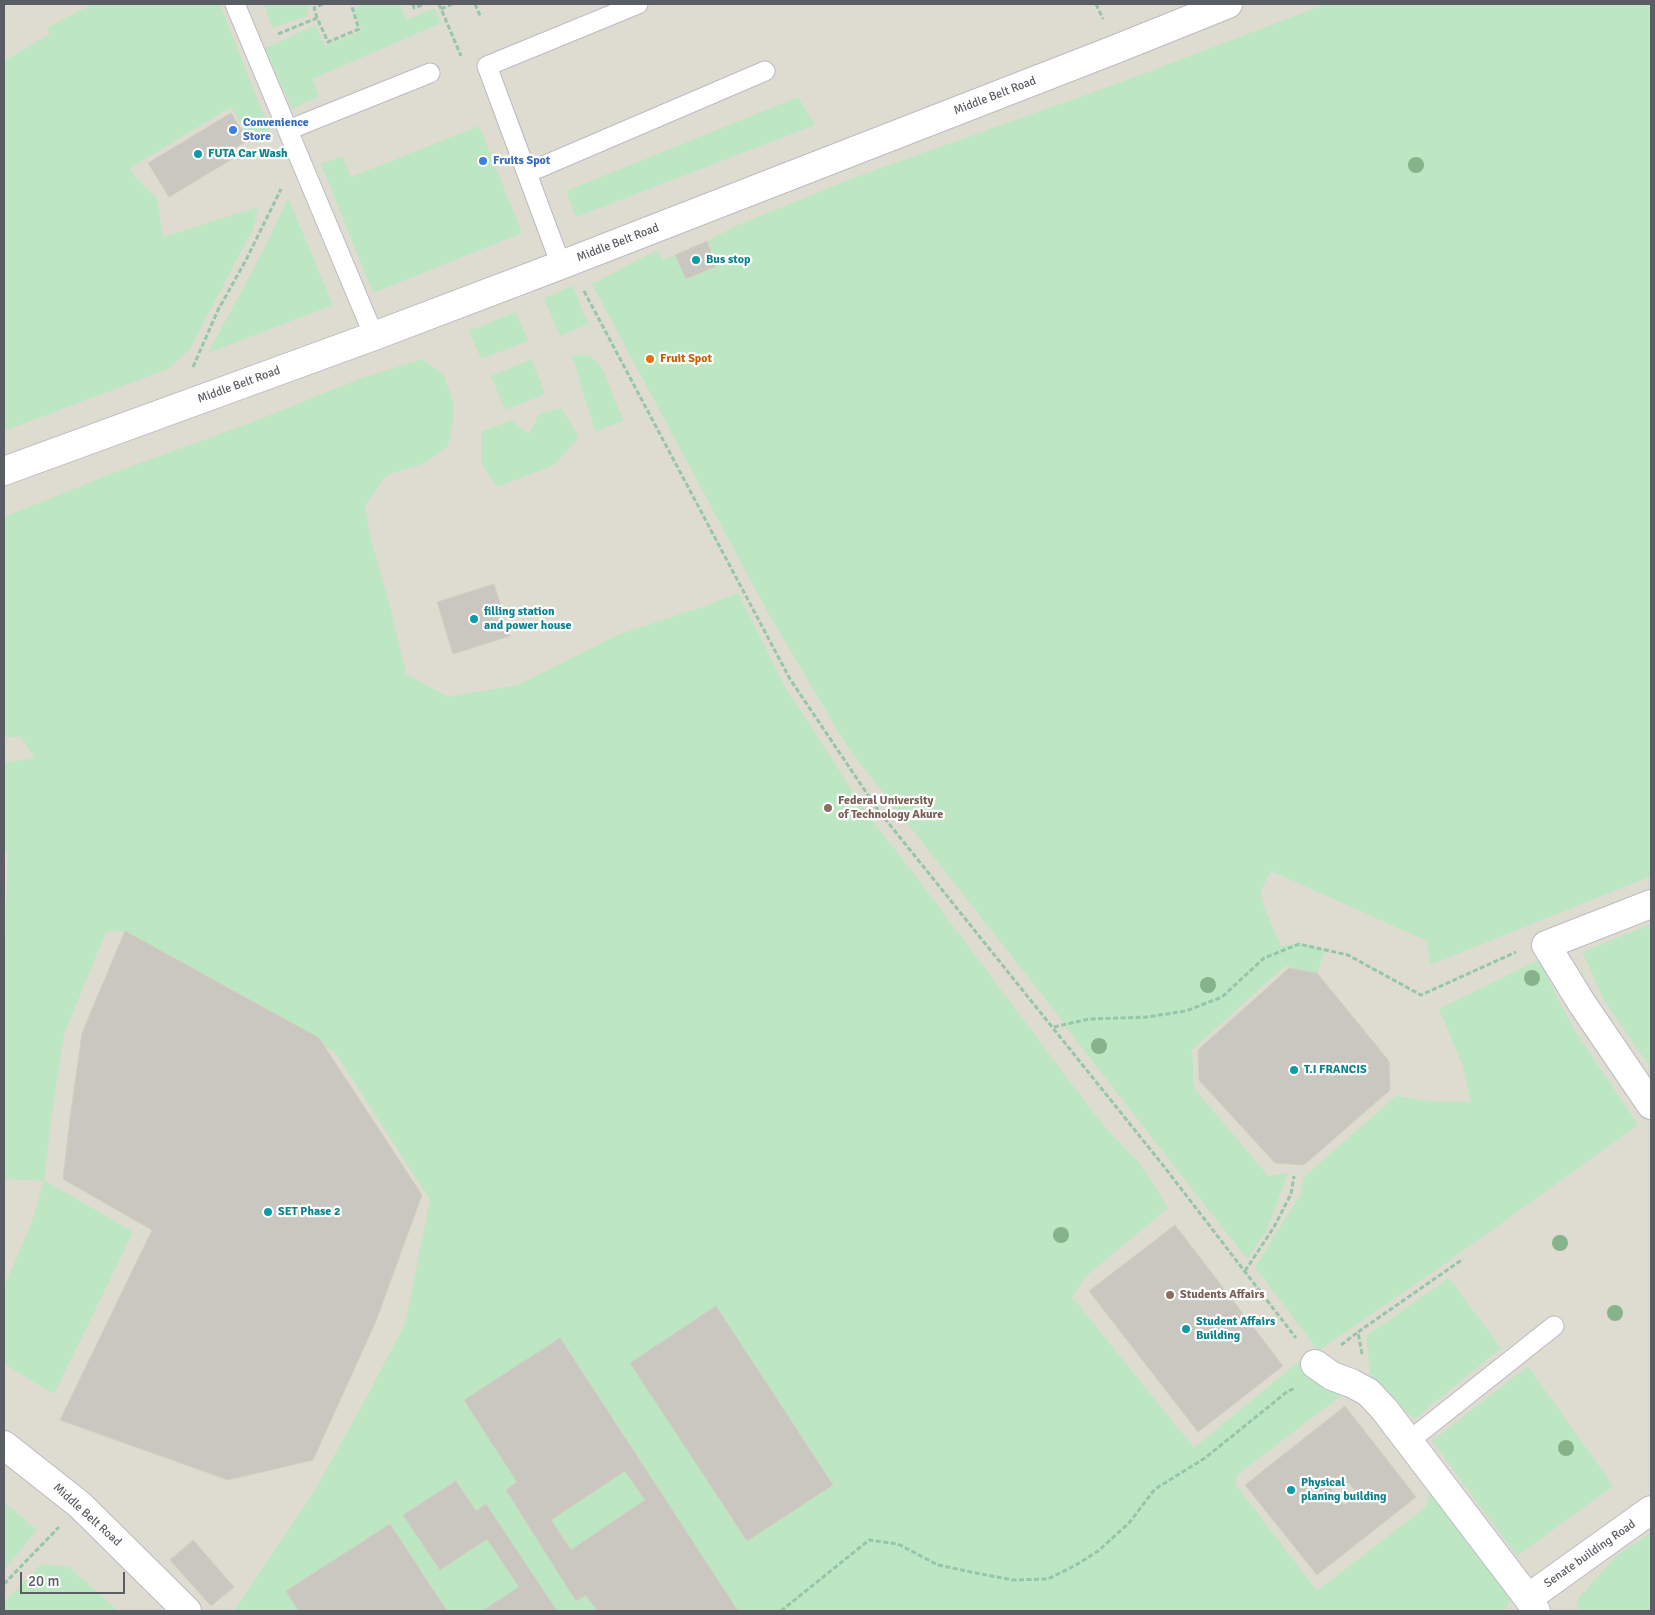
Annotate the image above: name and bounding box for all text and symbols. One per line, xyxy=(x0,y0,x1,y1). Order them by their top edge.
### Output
street label: Middle Belt Road xyxy=(952,74,1038,118)
place label: Convenience Store xyxy=(243,116,309,144)
marker: Convenience Store xyxy=(227,124,239,136)
place label: FUTA Car Wash xyxy=(208,147,287,161)
marker: FUTA Car Wash xyxy=(192,148,204,160)
place label: Fruits Spot xyxy=(493,154,550,168)
marker: Fruits Spot xyxy=(477,155,489,167)
street label: Middle Belt Road xyxy=(575,221,661,265)
place label: Bus stop xyxy=(706,253,750,267)
marker: Bus stop xyxy=(690,254,702,266)
place label: Fruit Spot xyxy=(660,352,712,366)
marker: Fruit Spot xyxy=(644,353,656,365)
street label: Middle Belt Road xyxy=(196,363,282,407)
place label: filling station and power house xyxy=(484,605,572,633)
marker: filling station and power house xyxy=(468,613,480,625)
place label: Federal University of Technology Akure xyxy=(838,794,943,822)
marker: Federal University of Technology Akure xyxy=(822,802,834,814)
place label: T.I FRANCIS xyxy=(1304,1063,1367,1077)
marker: T.I FRANCIS xyxy=(1288,1064,1300,1076)
place label: SET Phase 2 xyxy=(278,1205,340,1219)
marker: SET Phase 2 xyxy=(262,1206,274,1218)
place label: Students Affairs xyxy=(1180,1288,1265,1302)
marker: Students Affairs xyxy=(1164,1289,1176,1301)
place label: Student Affairs Building xyxy=(1196,1315,1275,1343)
marker: Student Affairs Building xyxy=(1180,1323,1192,1335)
place label: Physical planing building xyxy=(1301,1476,1386,1504)
street label: Middle Belt Road xyxy=(50,1481,124,1549)
marker: Physical planing building xyxy=(1285,1484,1297,1496)
street label: Senate building Road xyxy=(1542,1517,1638,1591)
scale bar xyxy=(22,1562,128,1594)
text: 20 m xyxy=(28,1572,59,1590)

